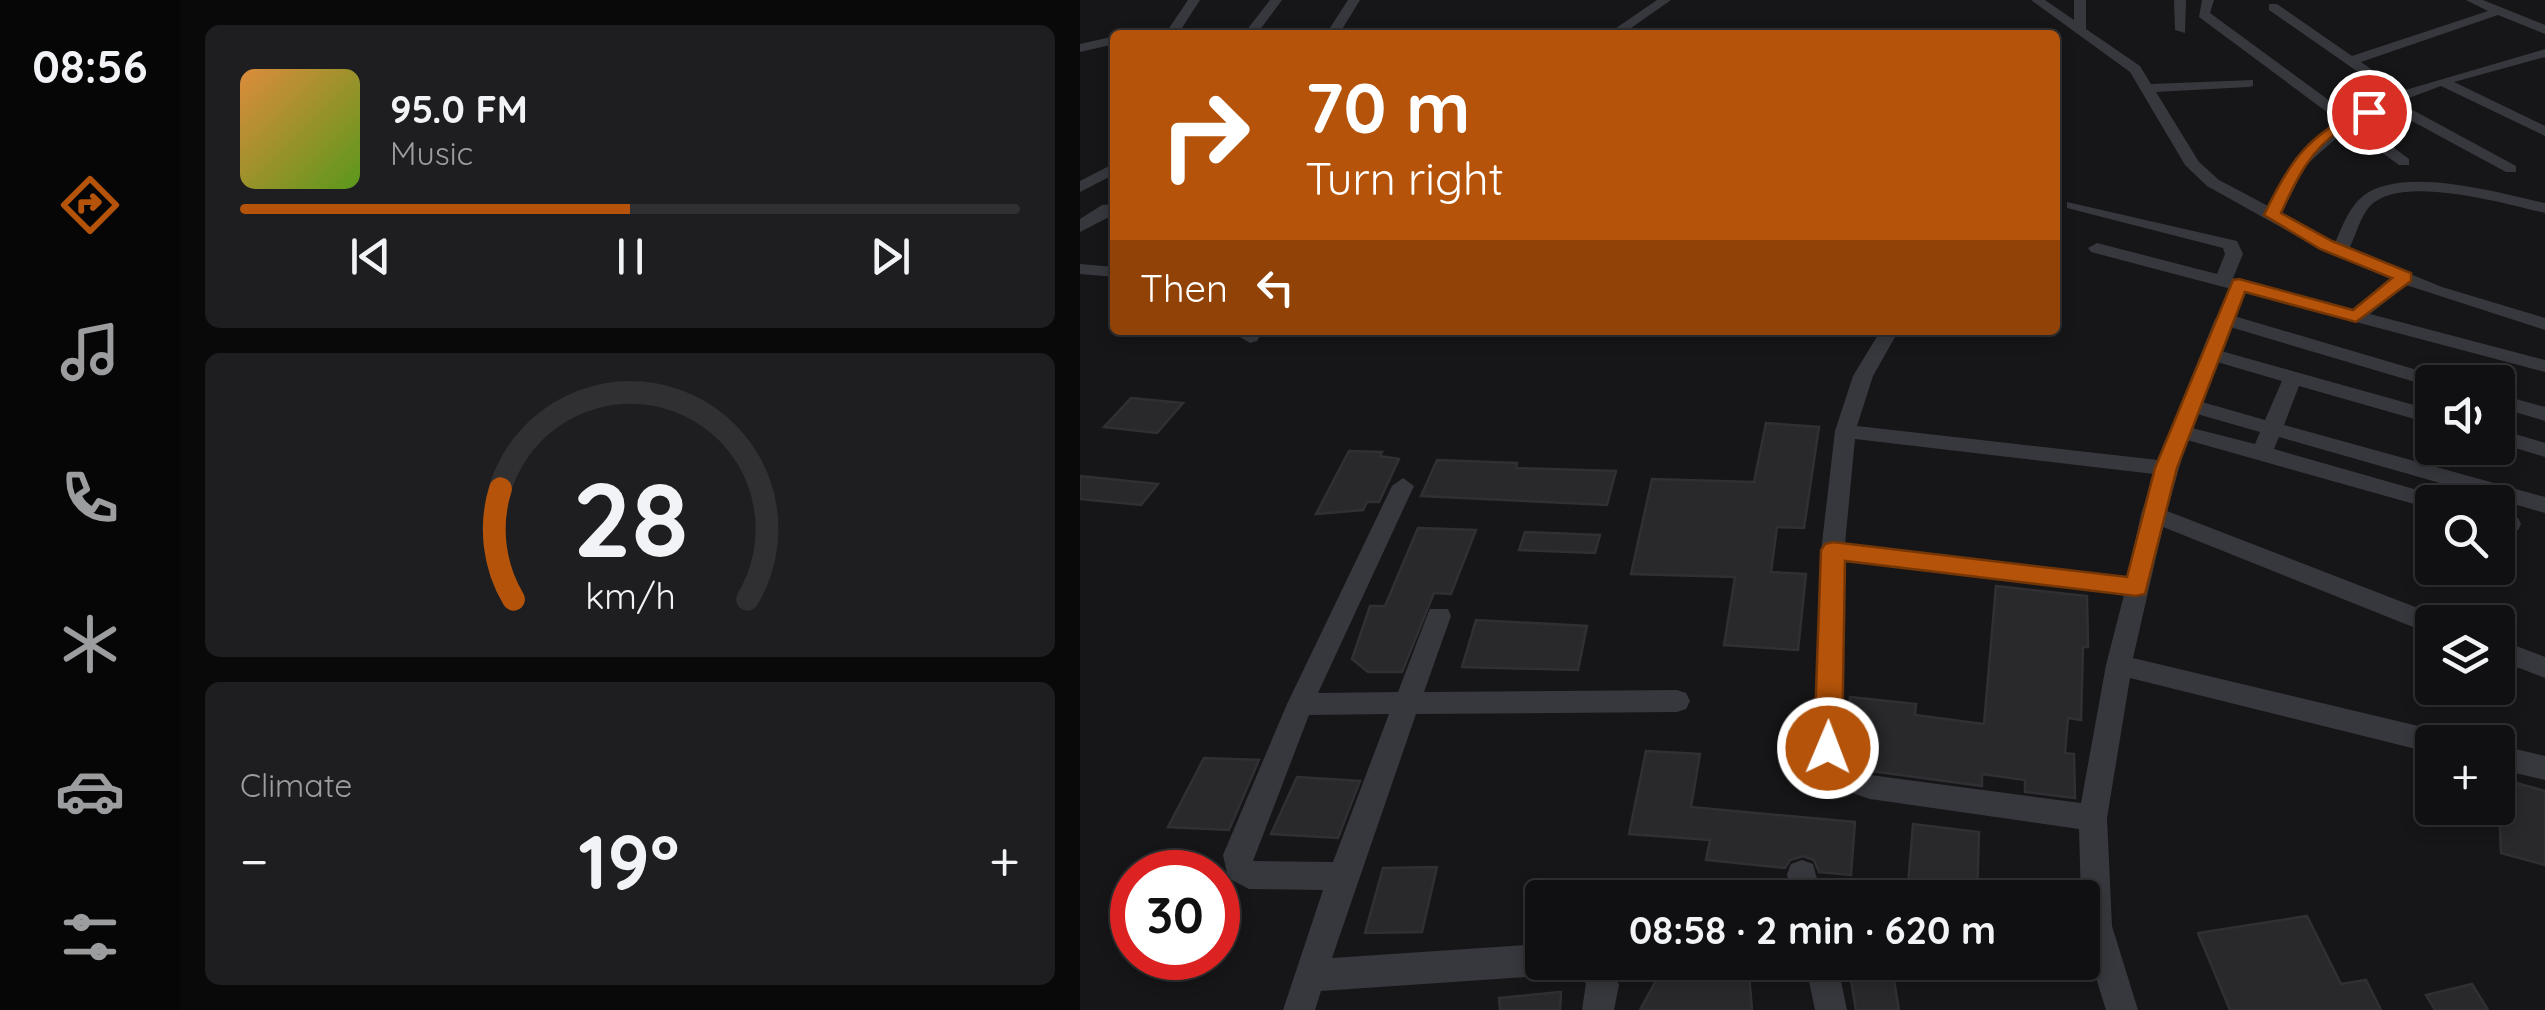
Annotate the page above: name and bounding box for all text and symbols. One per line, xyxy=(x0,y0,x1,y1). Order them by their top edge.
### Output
text: 08:56 xyxy=(32,38,148,94)
text: 70 m xyxy=(1305,63,1471,151)
icon: right xyxy=(1140,70,1270,200)
pin xyxy=(2327,70,2412,155)
text: 95.0 FM xyxy=(390,85,528,133)
icon: arrive xyxy=(2342,85,2397,140)
text: Music xyxy=(390,133,473,173)
text: Turn right xyxy=(1305,150,1504,206)
icon: directions xyxy=(55,170,125,240)
icon: previous xyxy=(343,229,398,284)
icon: pause xyxy=(603,229,658,284)
icon: next xyxy=(863,229,918,284)
icon: left xyxy=(1248,260,1303,315)
text: Then xyxy=(1140,264,1228,312)
icon: music xyxy=(55,317,125,387)
map controls xyxy=(2415,365,2515,825)
button: sound xyxy=(2415,365,2515,465)
text: 28 xyxy=(572,453,688,583)
icon: phone xyxy=(55,463,125,533)
button: search xyxy=(2415,485,2515,585)
text: km/h xyxy=(585,573,675,618)
button: layers xyxy=(2415,605,2515,705)
icon: climate xyxy=(55,609,125,679)
position arrow xyxy=(1776,696,1880,800)
button: + xyxy=(2415,725,2515,825)
icon: car xyxy=(55,756,125,826)
text: Climate xyxy=(240,765,352,805)
text: 19° xyxy=(578,814,679,908)
text: − xyxy=(240,826,269,895)
text: + xyxy=(989,826,1020,895)
speed limit sign: 30 xyxy=(1110,850,1240,980)
icon: filters xyxy=(55,902,125,972)
text: 08:58 · 2 min · 620 m xyxy=(1629,906,1996,954)

